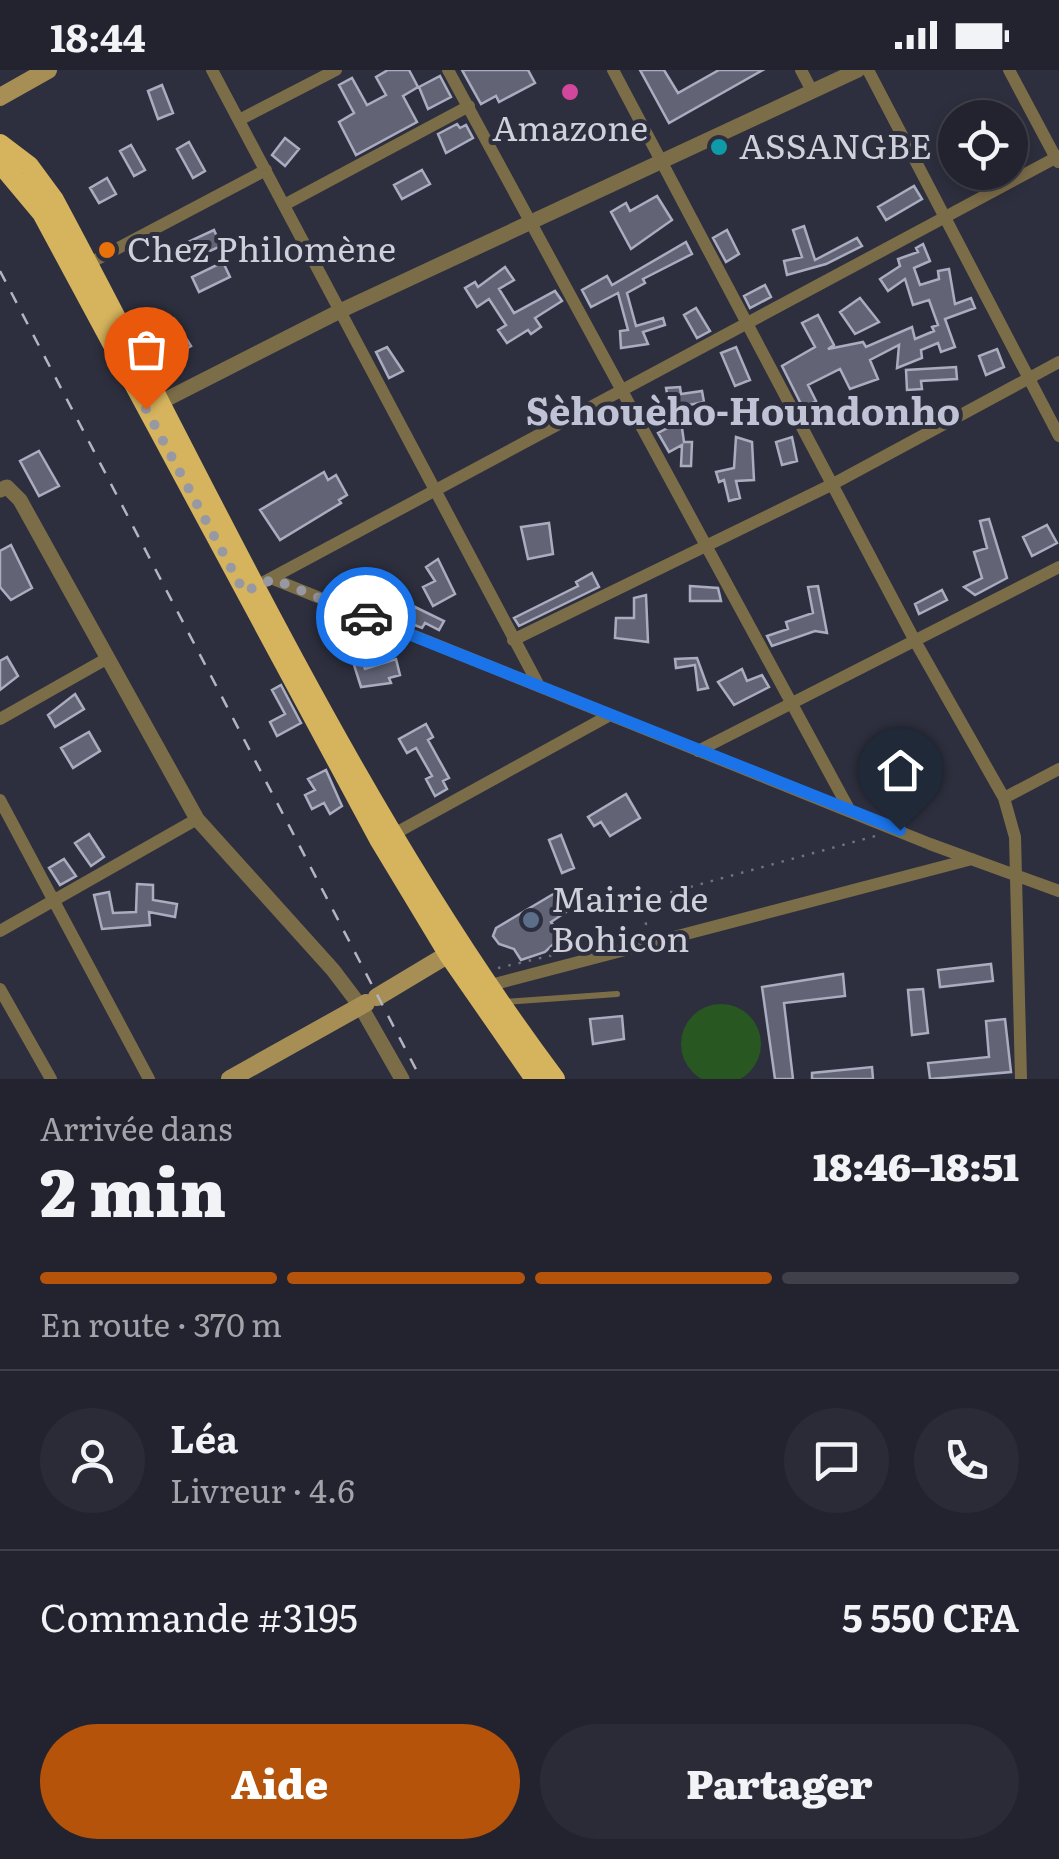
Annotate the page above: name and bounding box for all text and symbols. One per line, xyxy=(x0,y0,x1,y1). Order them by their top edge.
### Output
text: 18:44 xyxy=(50,7,146,64)
marker: Amazone xyxy=(559,81,581,103)
place label: Amazone xyxy=(492,100,648,152)
map controls xyxy=(938,100,1028,190)
button: locate xyxy=(938,100,1028,190)
place label: ASSANGBE xyxy=(739,118,932,170)
marker: ASSANGBE xyxy=(708,136,730,158)
place label: Chez Philomène xyxy=(127,221,396,273)
marker: Chez Philomène xyxy=(96,239,118,261)
pin xyxy=(104,307,189,410)
icon: bag xyxy=(119,322,174,377)
district label: Sèhouèho-Houndonho xyxy=(526,380,960,437)
courier xyxy=(316,567,416,667)
icon: car xyxy=(339,590,394,645)
pin xyxy=(858,728,943,831)
icon: home xyxy=(873,743,928,798)
place label: Mairie de Bohicon xyxy=(551,871,709,963)
marker: Mairie de Bohicon xyxy=(520,909,542,931)
text: Arrivée dans xyxy=(40,1103,232,1151)
text: 18:46–18:51 xyxy=(813,1136,1019,1193)
text: 2 min xyxy=(40,1140,226,1237)
text: En route · 370 m xyxy=(40,1299,282,1347)
button: person xyxy=(40,1408,145,1513)
text: Léa xyxy=(170,1408,238,1465)
button: chat xyxy=(784,1408,889,1513)
button: phone xyxy=(914,1408,1019,1513)
text: Livreur · 4.6 xyxy=(170,1465,355,1513)
text: Commande #3195 xyxy=(40,1587,358,1644)
text: 5 550 CFA xyxy=(842,1587,1019,1644)
button: Aide xyxy=(40,1724,520,1839)
button: Partager xyxy=(540,1724,1019,1839)

